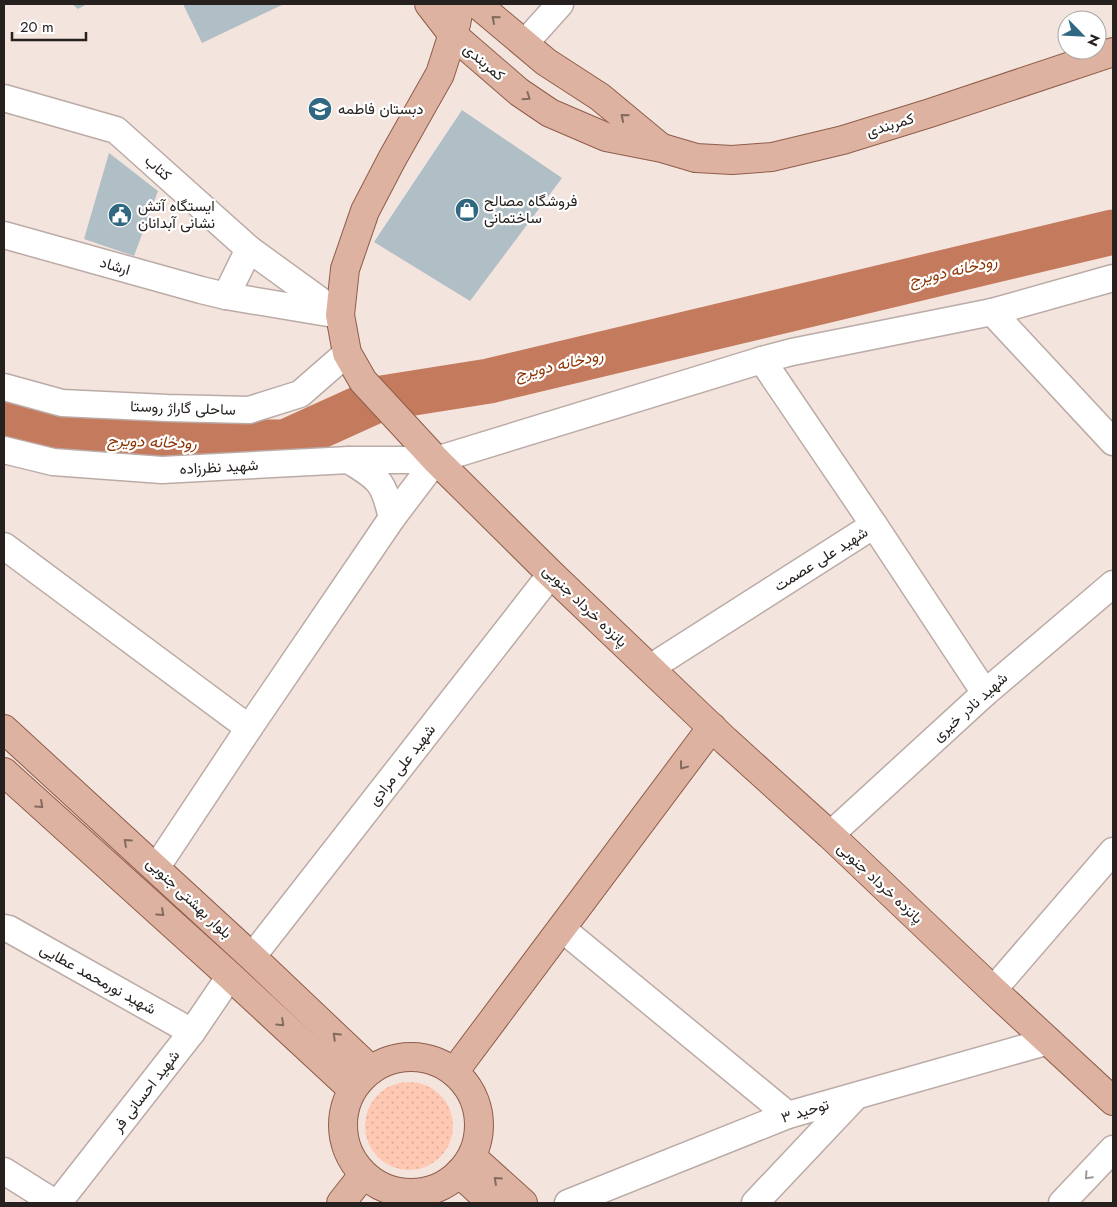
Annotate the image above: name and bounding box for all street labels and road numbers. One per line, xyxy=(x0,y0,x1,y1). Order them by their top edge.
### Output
street label: کمربندی xyxy=(458,38,510,86)
street label: کمربندی xyxy=(863,107,917,143)
street label: کتاب xyxy=(140,150,177,186)
street label: ارشاد xyxy=(97,251,133,281)
street label: ساحلی گاراژ روستا xyxy=(130,395,236,421)
street label: شهید نظرزاده xyxy=(179,454,259,480)
street label: شهید علی عصمت xyxy=(770,521,872,597)
street label: پانزده خرداد جنوبی xyxy=(538,560,632,652)
street label: شهید نادر خیری xyxy=(927,667,1013,747)
street label: شهید علی مرادی xyxy=(363,719,441,810)
street label: پانزده خرداد جنوبی xyxy=(832,837,928,929)
street label: بلوار بهشتی جنوبی xyxy=(141,852,237,944)
street label: شهید نورمحمد عطایی xyxy=(36,938,160,1020)
street label: شهید احسانی فر xyxy=(106,1045,185,1137)
street label: توحید ۳ xyxy=(778,1093,832,1129)

